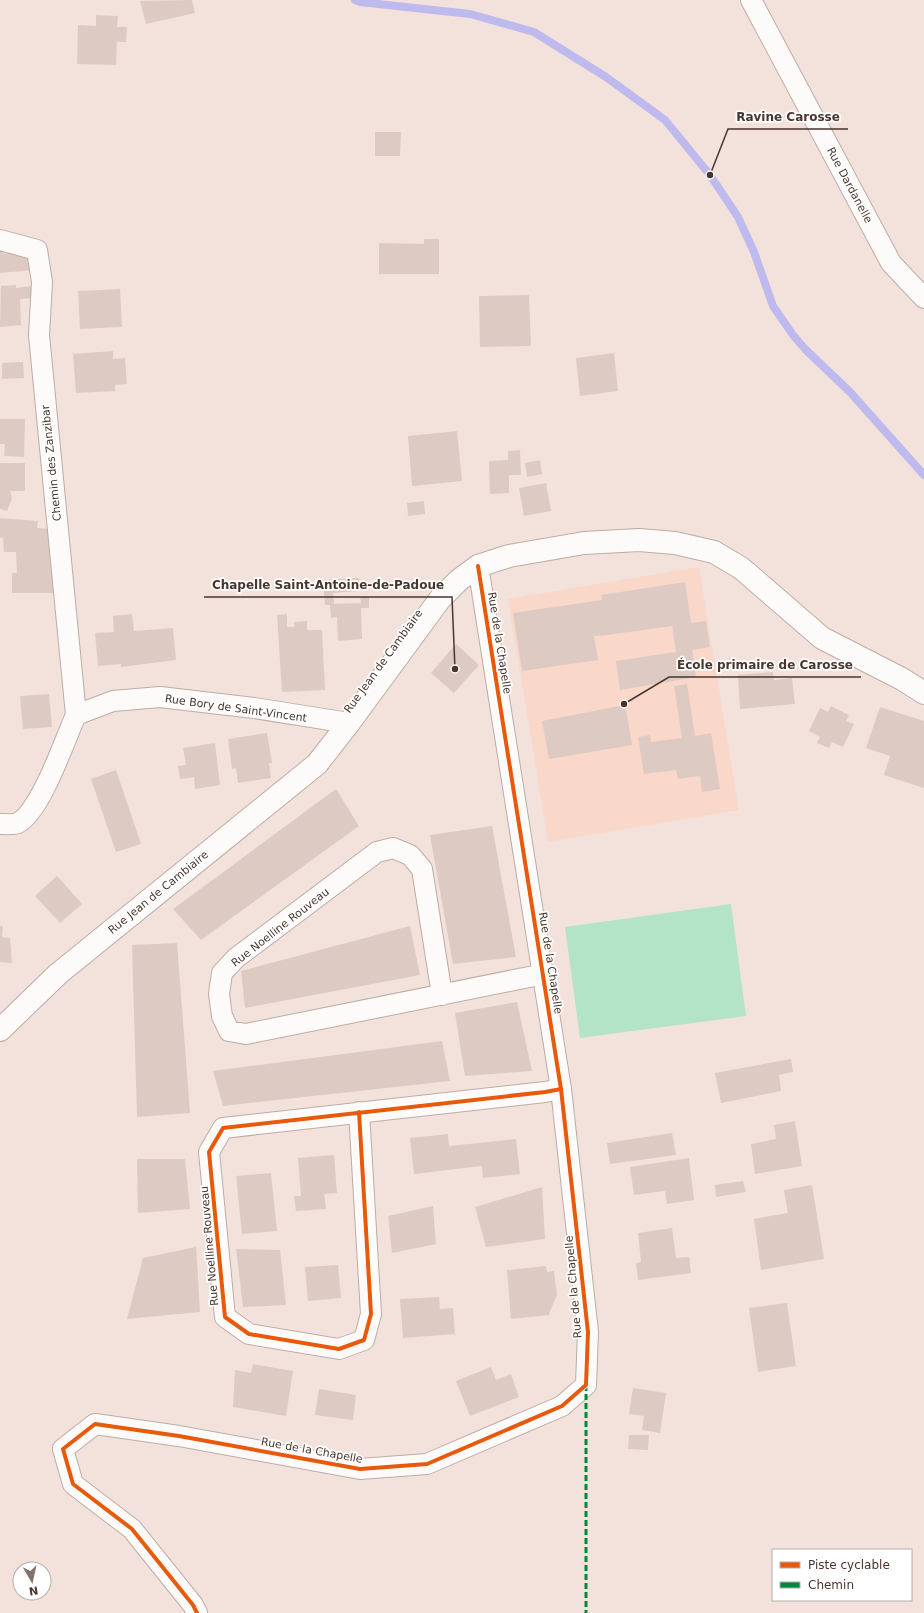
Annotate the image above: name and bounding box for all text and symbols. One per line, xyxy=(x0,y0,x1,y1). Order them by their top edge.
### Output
callout: Ravine Carosse xyxy=(728,105,848,129)
text: Ravine Carosse xyxy=(736,110,840,124)
street label: Rue Dardanelle xyxy=(824,145,875,226)
street label: Chemin des Zanzibar xyxy=(39,404,64,522)
callout: Chapelle Saint-Antoine-de-Padoue xyxy=(204,573,452,597)
text: Chapelle Saint-Antoine-de-Padoue xyxy=(212,578,444,592)
street label: Rue de la Chapelle xyxy=(485,591,514,695)
street label: Rue Jean de Cambiaire xyxy=(341,607,425,716)
callout: École primaire de Carosse xyxy=(669,653,861,677)
text: École primaire de Carosse xyxy=(677,657,853,672)
street label: Rue Bory de Saint-Vincent xyxy=(164,692,308,725)
street label: Rue Jean de Cambiaire xyxy=(106,848,211,937)
street label: Rue Noelline Rouveau xyxy=(229,885,332,970)
street label: Rue de la Chapelle xyxy=(536,911,565,1015)
street label: Rue Noelline Rouveau xyxy=(198,1185,221,1306)
street label: Rue de la Chapelle xyxy=(563,1235,584,1339)
street label: Rue de la Chapelle xyxy=(260,1435,364,1466)
legend xyxy=(772,1549,912,1601)
text: Piste cyclable xyxy=(808,1558,890,1572)
north arrow xyxy=(12,1561,52,1601)
text: Chemin xyxy=(808,1578,854,1592)
text: N xyxy=(28,1583,39,1598)

